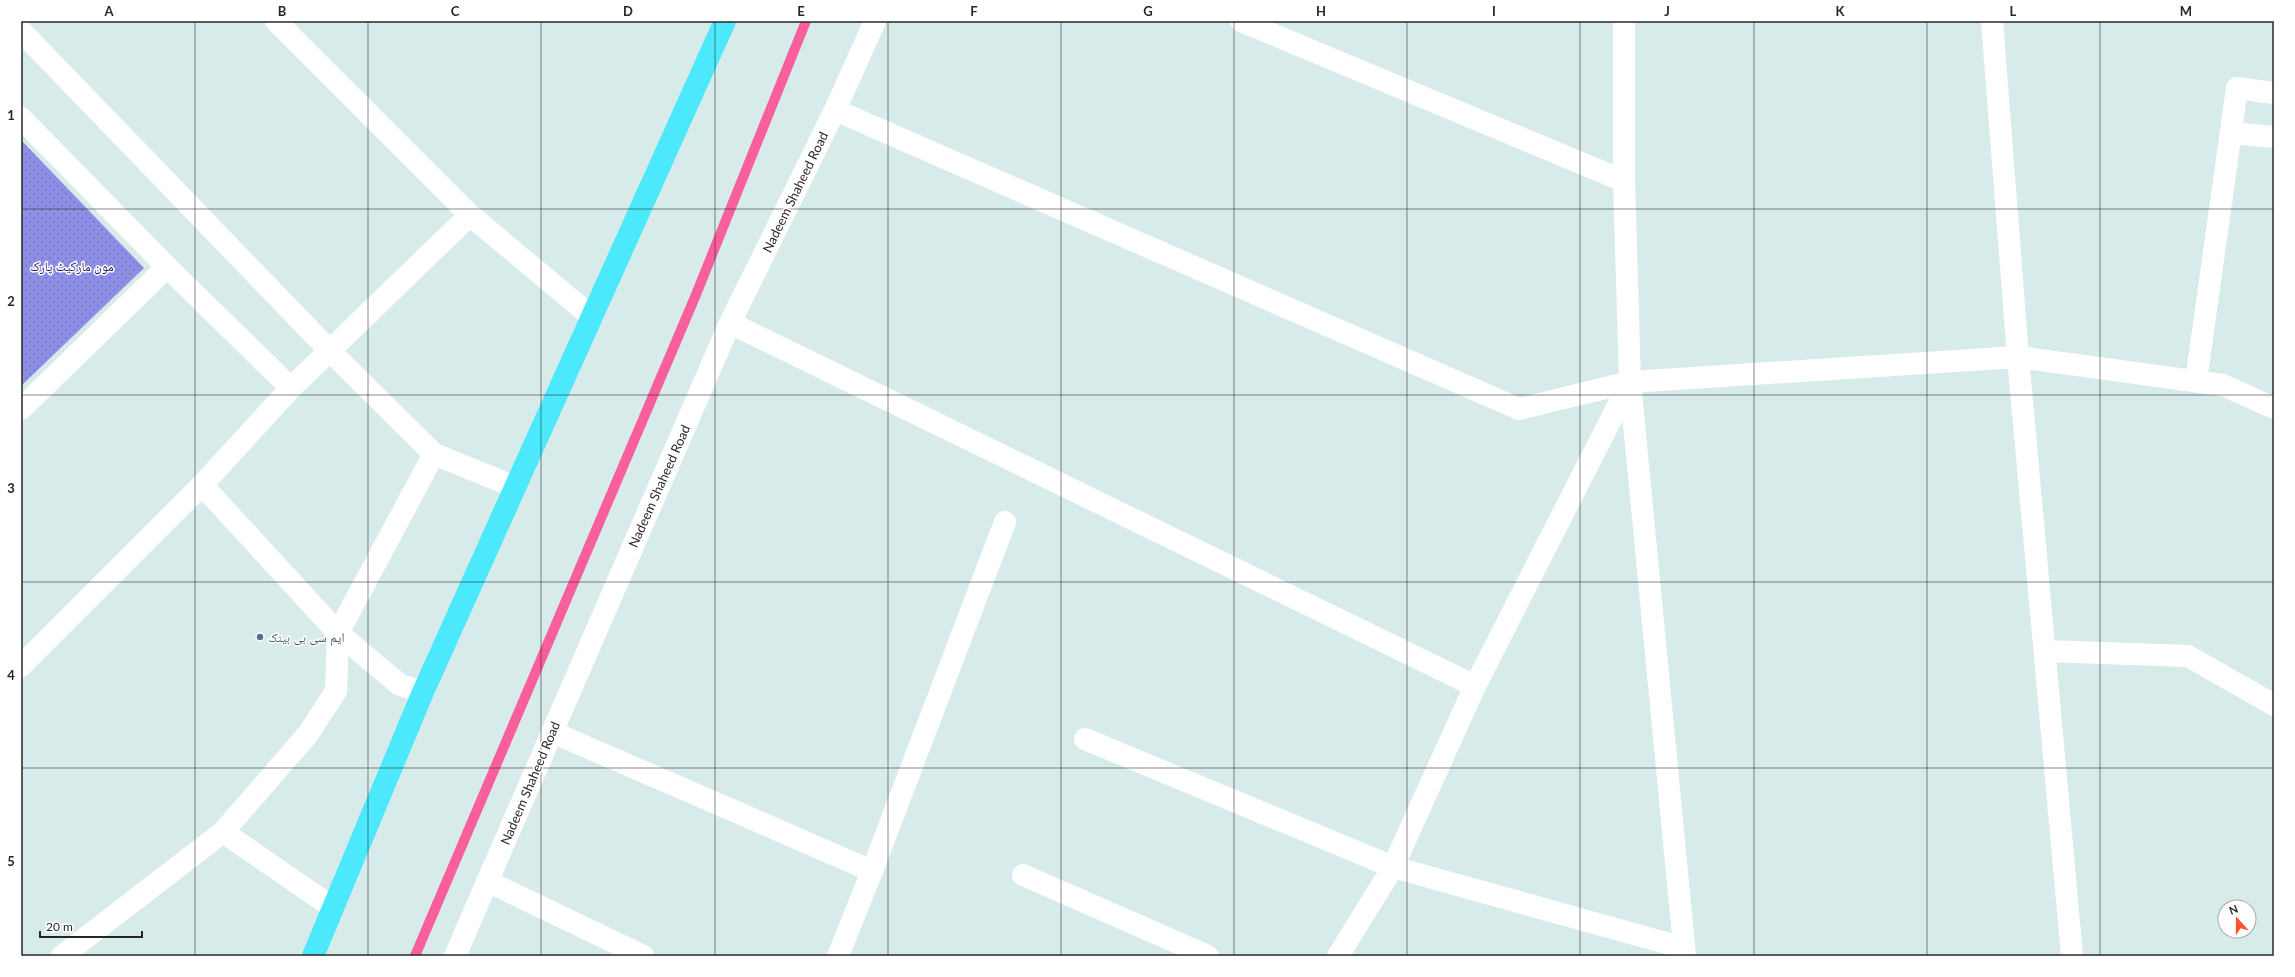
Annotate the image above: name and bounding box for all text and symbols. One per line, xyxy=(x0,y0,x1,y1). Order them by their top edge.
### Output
text: A xyxy=(103,3,114,19)
text: B xyxy=(278,3,287,19)
text: C xyxy=(451,3,460,19)
text: D xyxy=(623,3,633,19)
text: E xyxy=(797,3,805,19)
text: F xyxy=(970,3,978,19)
text: G xyxy=(1143,3,1153,19)
text: H xyxy=(1316,3,1326,19)
text: I xyxy=(1492,3,1496,19)
text: J xyxy=(1664,3,1670,19)
text: K xyxy=(1836,3,1846,19)
text: L xyxy=(2010,3,2017,19)
text: M xyxy=(2180,3,2192,19)
text: 1 xyxy=(7,107,15,123)
street label: Nadeem Shaheed Road xyxy=(759,129,831,255)
park label: مون مارکیٹ پارک xyxy=(30,258,114,275)
text: 2 xyxy=(7,293,15,309)
street label: Nadeem Shaheed Road xyxy=(625,422,693,550)
text: 3 xyxy=(7,480,15,496)
place label: ایم سی بی بینک xyxy=(268,629,345,646)
marker: ایم سی بی بینک xyxy=(255,632,265,642)
text: 4 xyxy=(7,667,15,683)
street label: Nadeem Shaheed Road xyxy=(497,719,563,847)
text: 5 xyxy=(7,853,15,869)
north arrow xyxy=(2217,899,2257,939)
text: N xyxy=(2227,902,2240,917)
scale bar xyxy=(40,913,142,939)
text: 20 m xyxy=(46,919,73,934)

